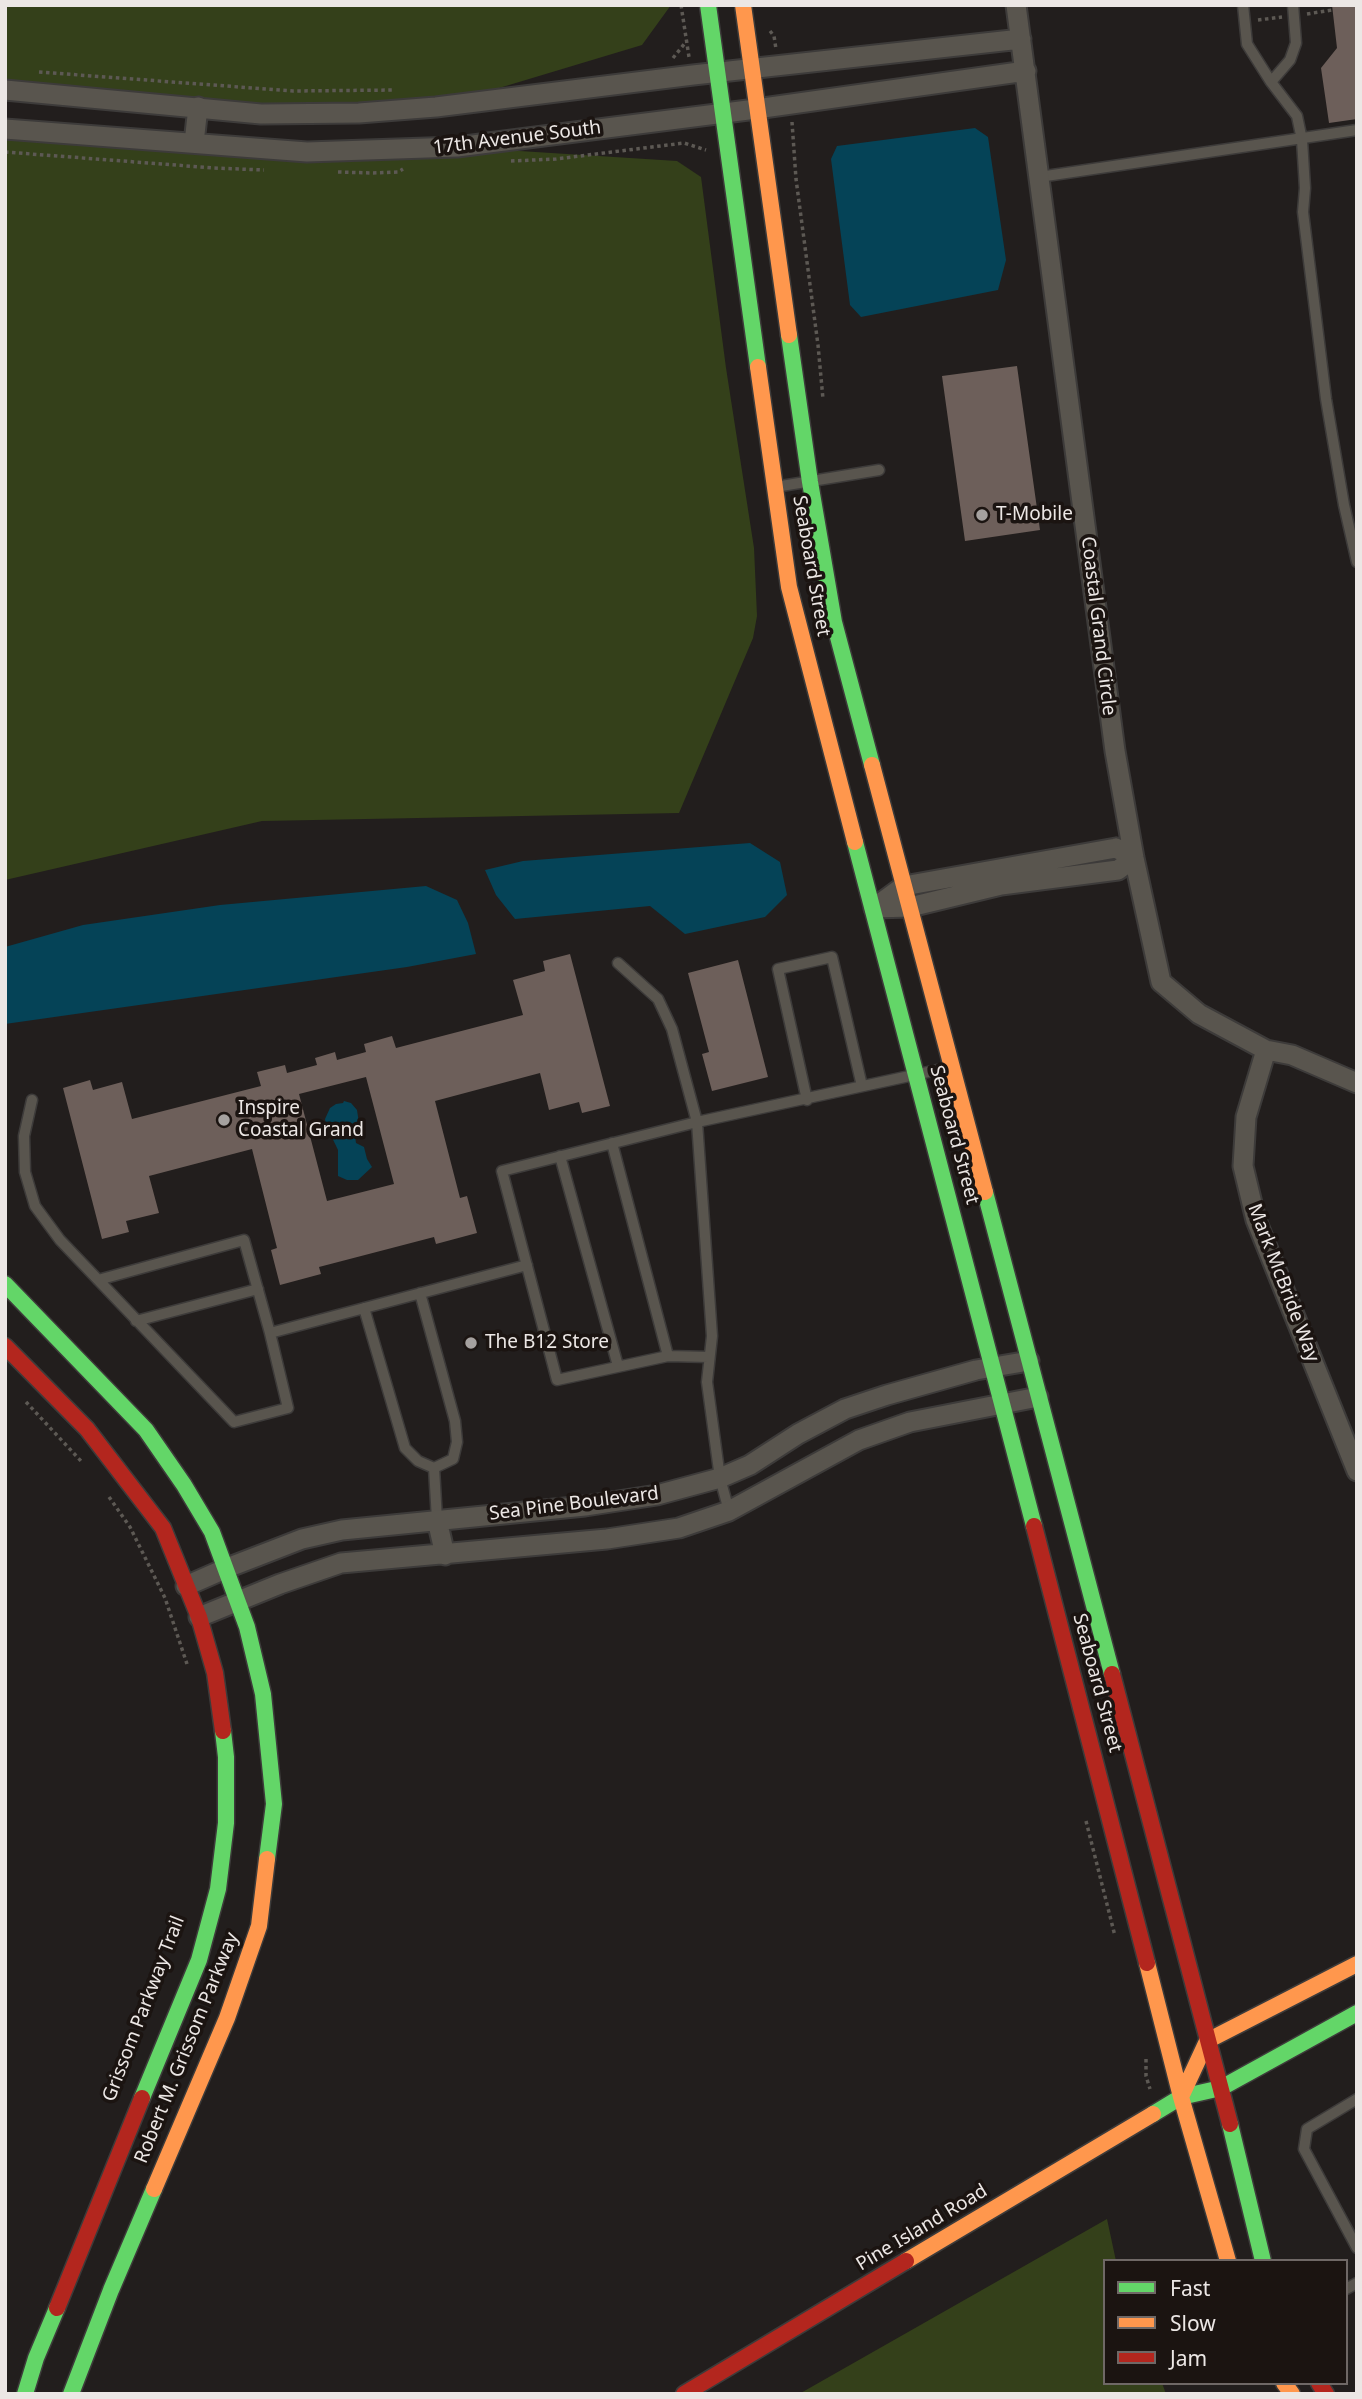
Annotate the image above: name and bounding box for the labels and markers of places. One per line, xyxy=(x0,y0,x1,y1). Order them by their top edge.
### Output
place label: T-Mobile xyxy=(996,504,1073,526)
marker: T-Mobile xyxy=(974,507,990,523)
place label: Inspire Coastal Grand xyxy=(238,1098,364,1142)
marker: Inspire Coastal Grand xyxy=(216,1112,232,1128)
place label: The B12 Store xyxy=(485,1332,609,1354)
marker: The B12 Store xyxy=(463,1335,479,1351)

